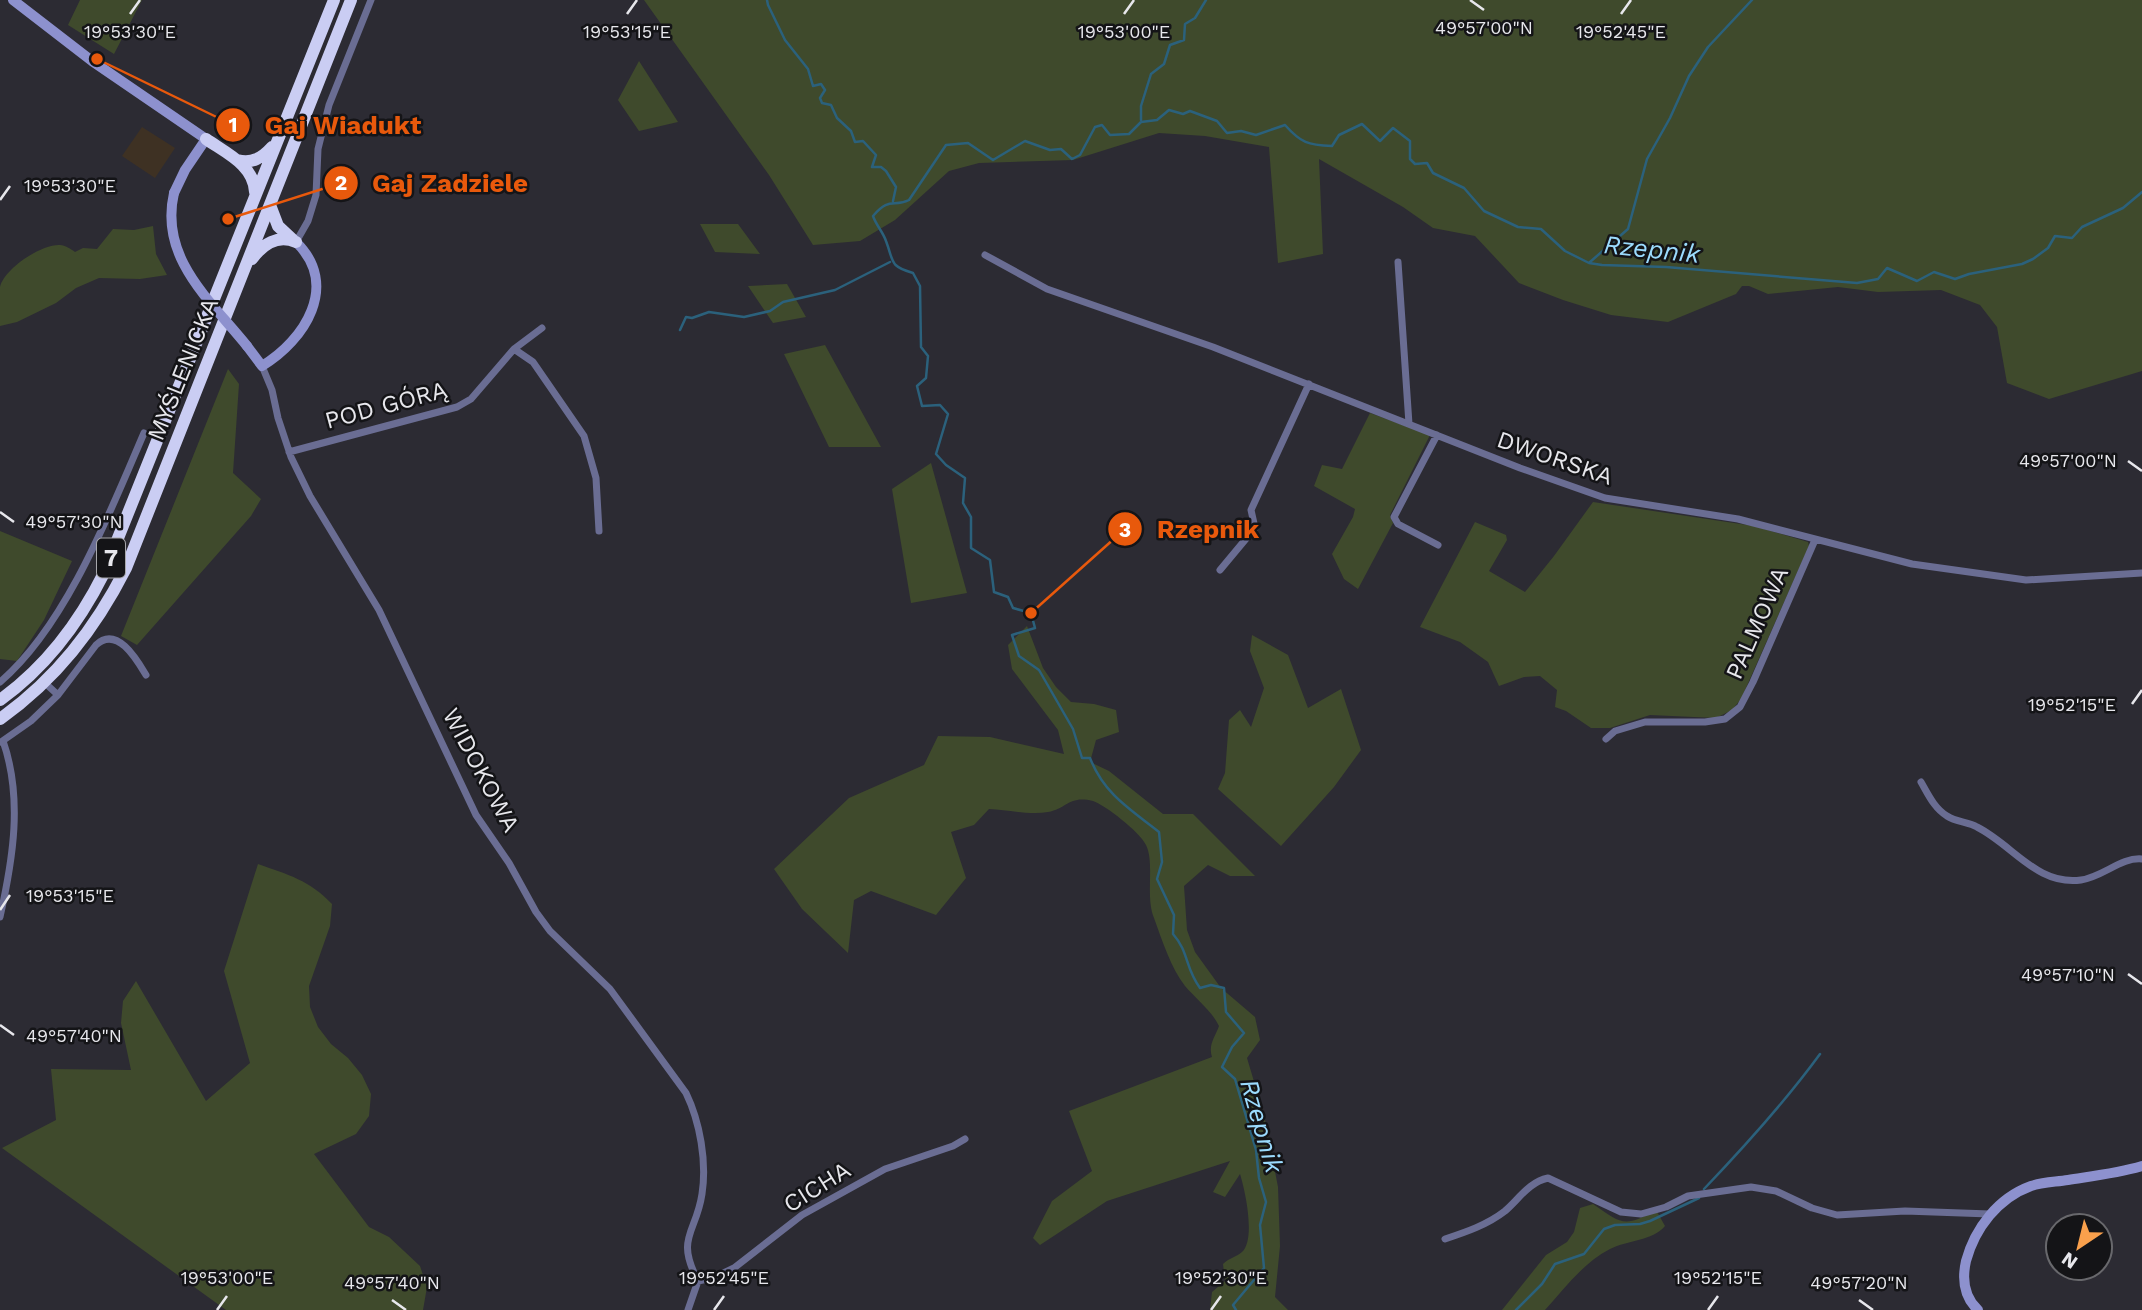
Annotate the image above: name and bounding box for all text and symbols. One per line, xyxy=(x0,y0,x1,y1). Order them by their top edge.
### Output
text: 49°57'00"N xyxy=(1435,17,1533,38)
text: 19°53'30"E xyxy=(84,21,176,42)
text: 19°53'15"E xyxy=(583,21,671,42)
text: 19°53'00"E xyxy=(1078,21,1170,42)
text: 19°52'45"E xyxy=(1576,21,1666,42)
callout: Gaj Wiadukt xyxy=(215,101,436,148)
text: Gaj Wiadukt xyxy=(265,110,422,140)
text: 1 xyxy=(228,112,238,137)
callout: Gaj Zadziele xyxy=(323,159,542,206)
text: Gaj Zadziele xyxy=(372,168,528,198)
text: 2 xyxy=(335,170,347,195)
text: 19°53'30"E xyxy=(24,175,116,196)
water label: Rzepnik xyxy=(1602,229,1702,269)
street label: MYŚLENICKA xyxy=(142,293,224,445)
street label: POD GÓRĄ xyxy=(322,375,450,435)
street label: DWORSKA xyxy=(1493,425,1617,491)
text: 49°57'00"N xyxy=(2019,450,2117,471)
callout: Rzepnik xyxy=(1108,506,1273,553)
text: 49°57'30"N xyxy=(25,511,123,532)
text: Rzepnik xyxy=(1157,514,1260,544)
text: 3 xyxy=(1119,517,1131,542)
road number: 7 xyxy=(97,538,125,578)
street label: PALMOWA xyxy=(1720,562,1794,683)
text: 19°52'15"E xyxy=(2028,694,2116,715)
street label: WIDOKOWA xyxy=(437,703,525,837)
text: 19°53'15"E xyxy=(26,885,114,906)
text: 49°57'10"N xyxy=(2021,964,2115,985)
text: 49°57'40"N xyxy=(26,1025,122,1046)
water label: Rzepnik xyxy=(1234,1075,1290,1177)
street label: CICHA xyxy=(778,1156,856,1218)
north arrow xyxy=(2044,1212,2114,1282)
text: N xyxy=(2057,1247,2082,1274)
text: 19°53'00"E xyxy=(181,1267,273,1288)
text: 19°52'45"E xyxy=(679,1267,769,1288)
text: 19°52'30"E xyxy=(1175,1267,1267,1288)
text: 19°52'15"E xyxy=(1674,1267,1762,1288)
text: 49°57'40"N xyxy=(344,1272,440,1293)
text: 49°57'20"N xyxy=(1810,1272,1908,1293)

